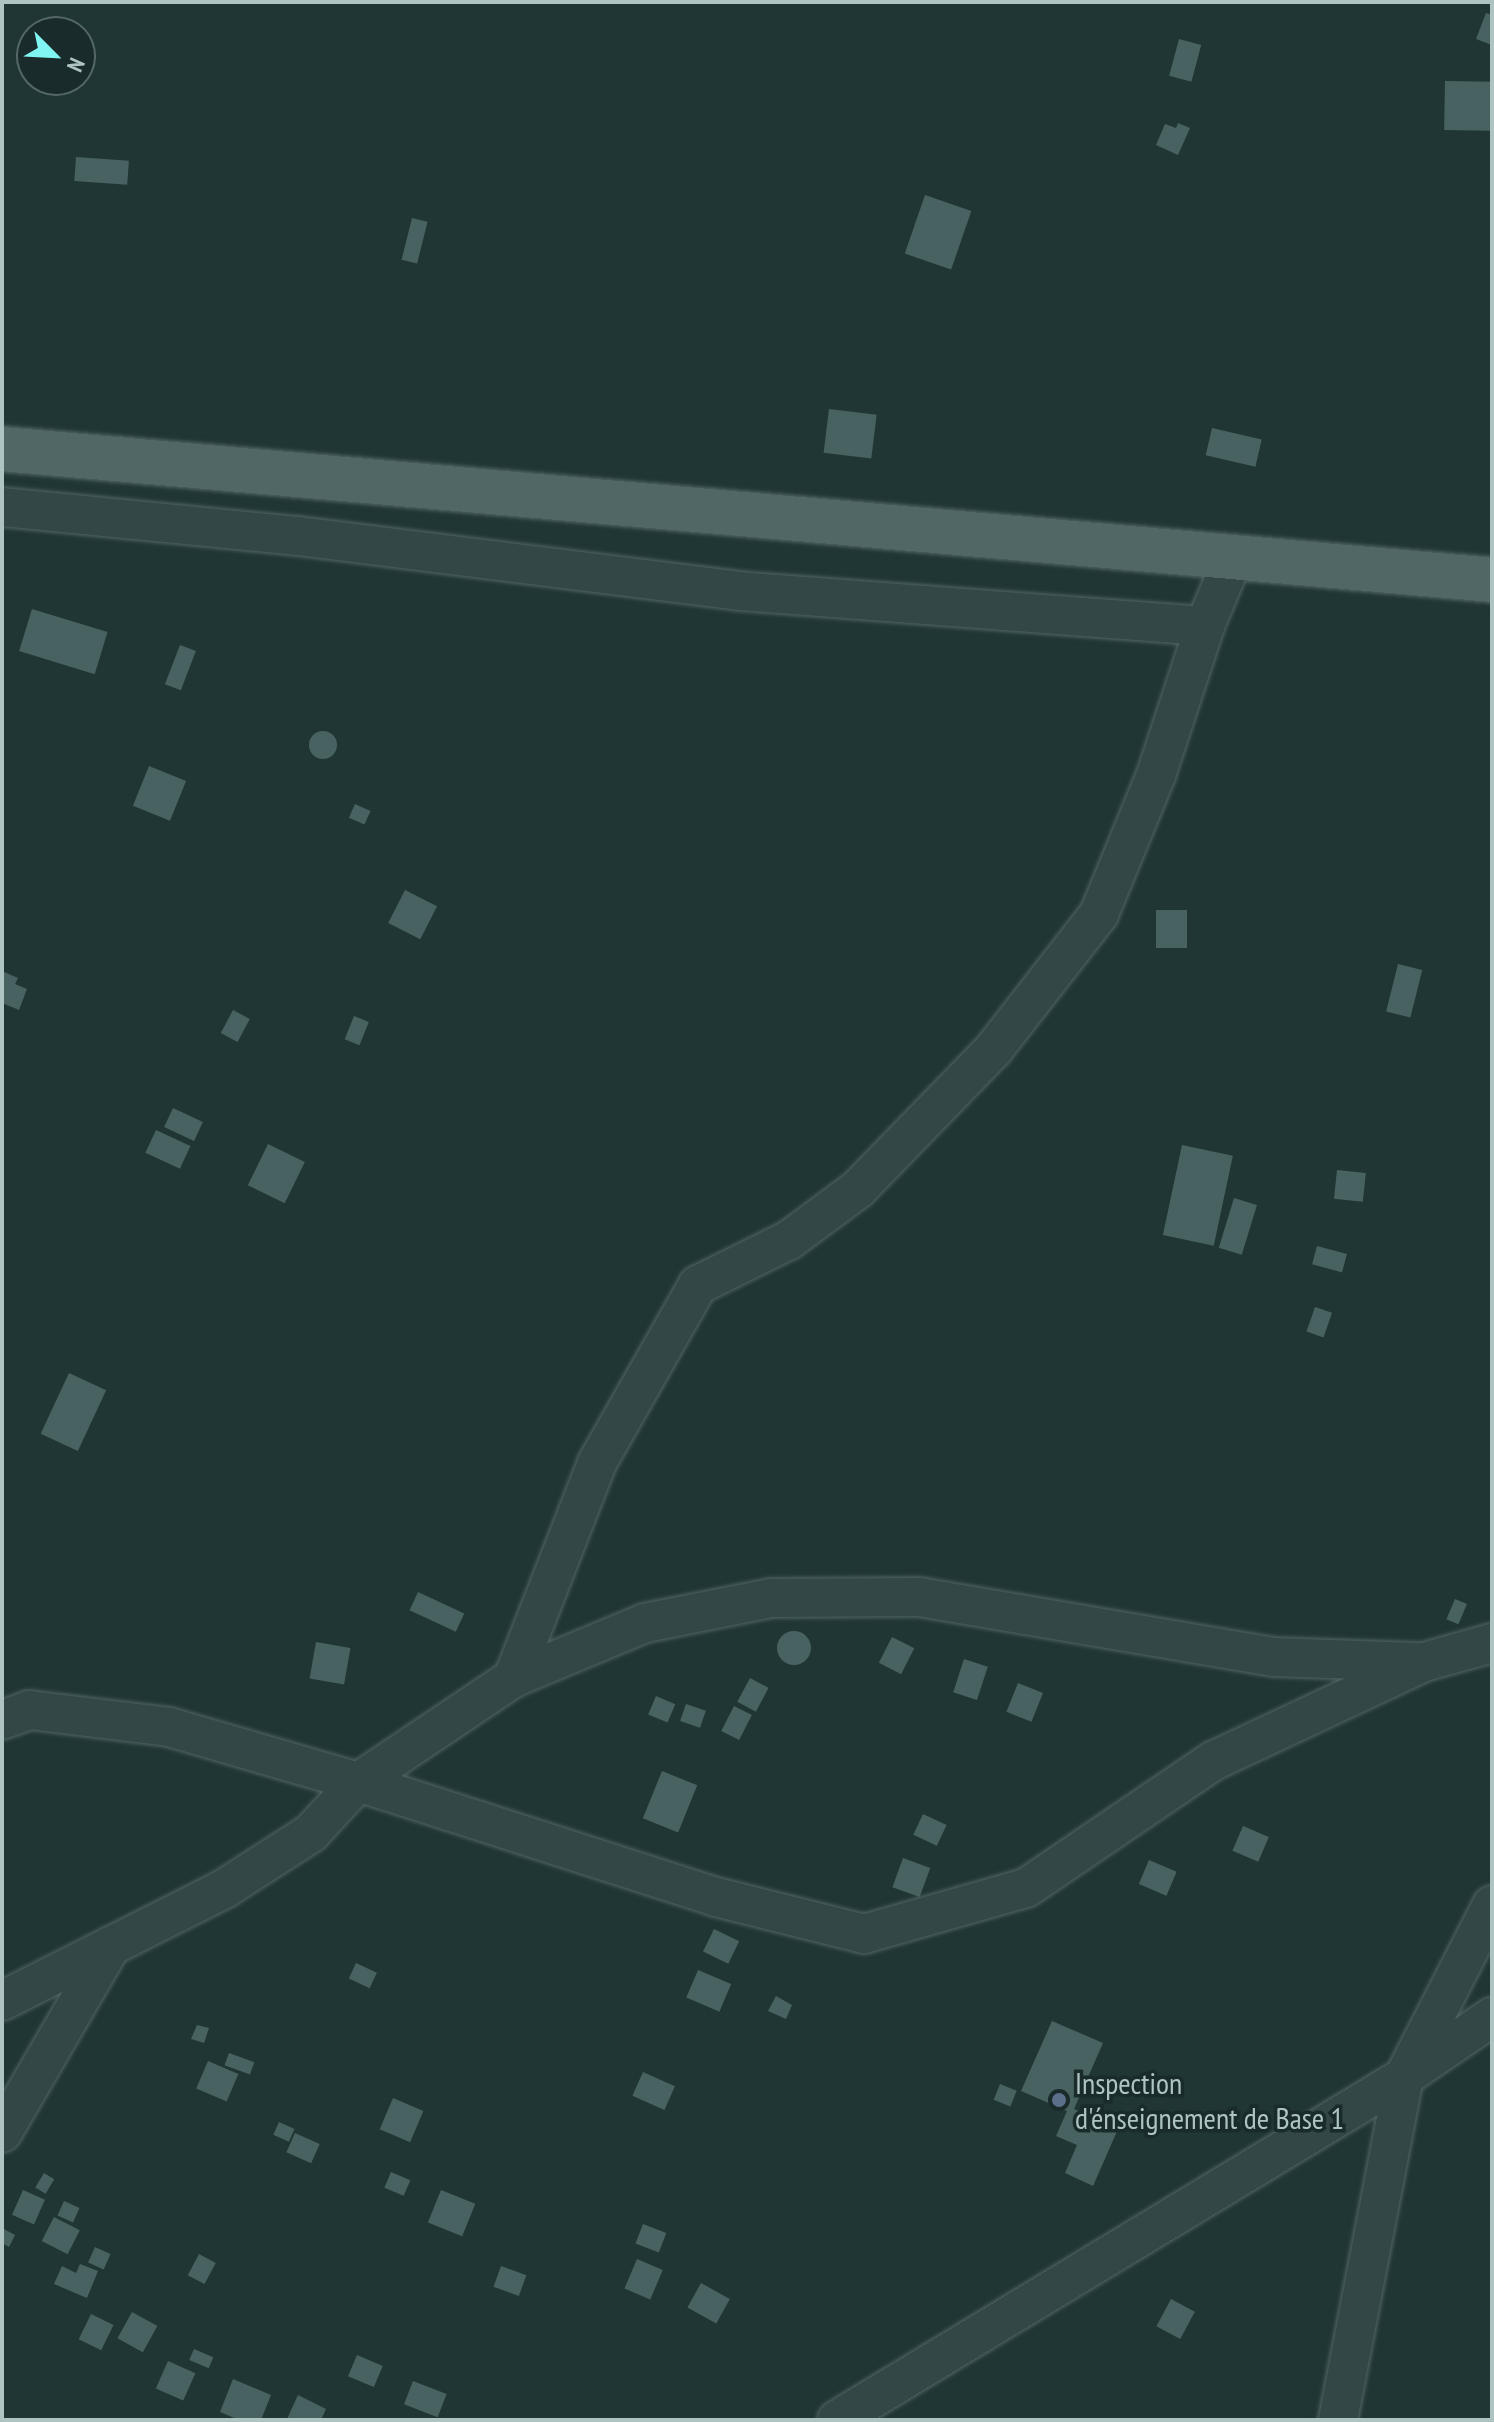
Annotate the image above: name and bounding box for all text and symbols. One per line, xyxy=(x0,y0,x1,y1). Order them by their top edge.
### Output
north arrow xyxy=(16,16,96,96)
text: N xyxy=(61,54,91,76)
place label: Inspection d'énseignement de Base 1 xyxy=(1075,2065,1344,2136)
marker: Inspection d'énseignement de Base 1 xyxy=(1050,2091,1068,2109)

